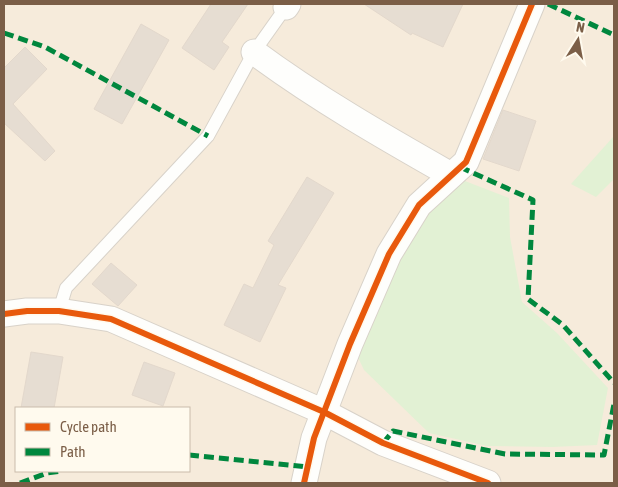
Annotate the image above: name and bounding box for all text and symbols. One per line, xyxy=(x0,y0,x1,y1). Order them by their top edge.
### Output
north arrow xyxy=(553,15,603,65)
text: N xyxy=(575,19,586,36)
legend xyxy=(15,407,190,472)
text: Cycle path xyxy=(60,418,117,435)
text: Path xyxy=(60,443,86,460)

